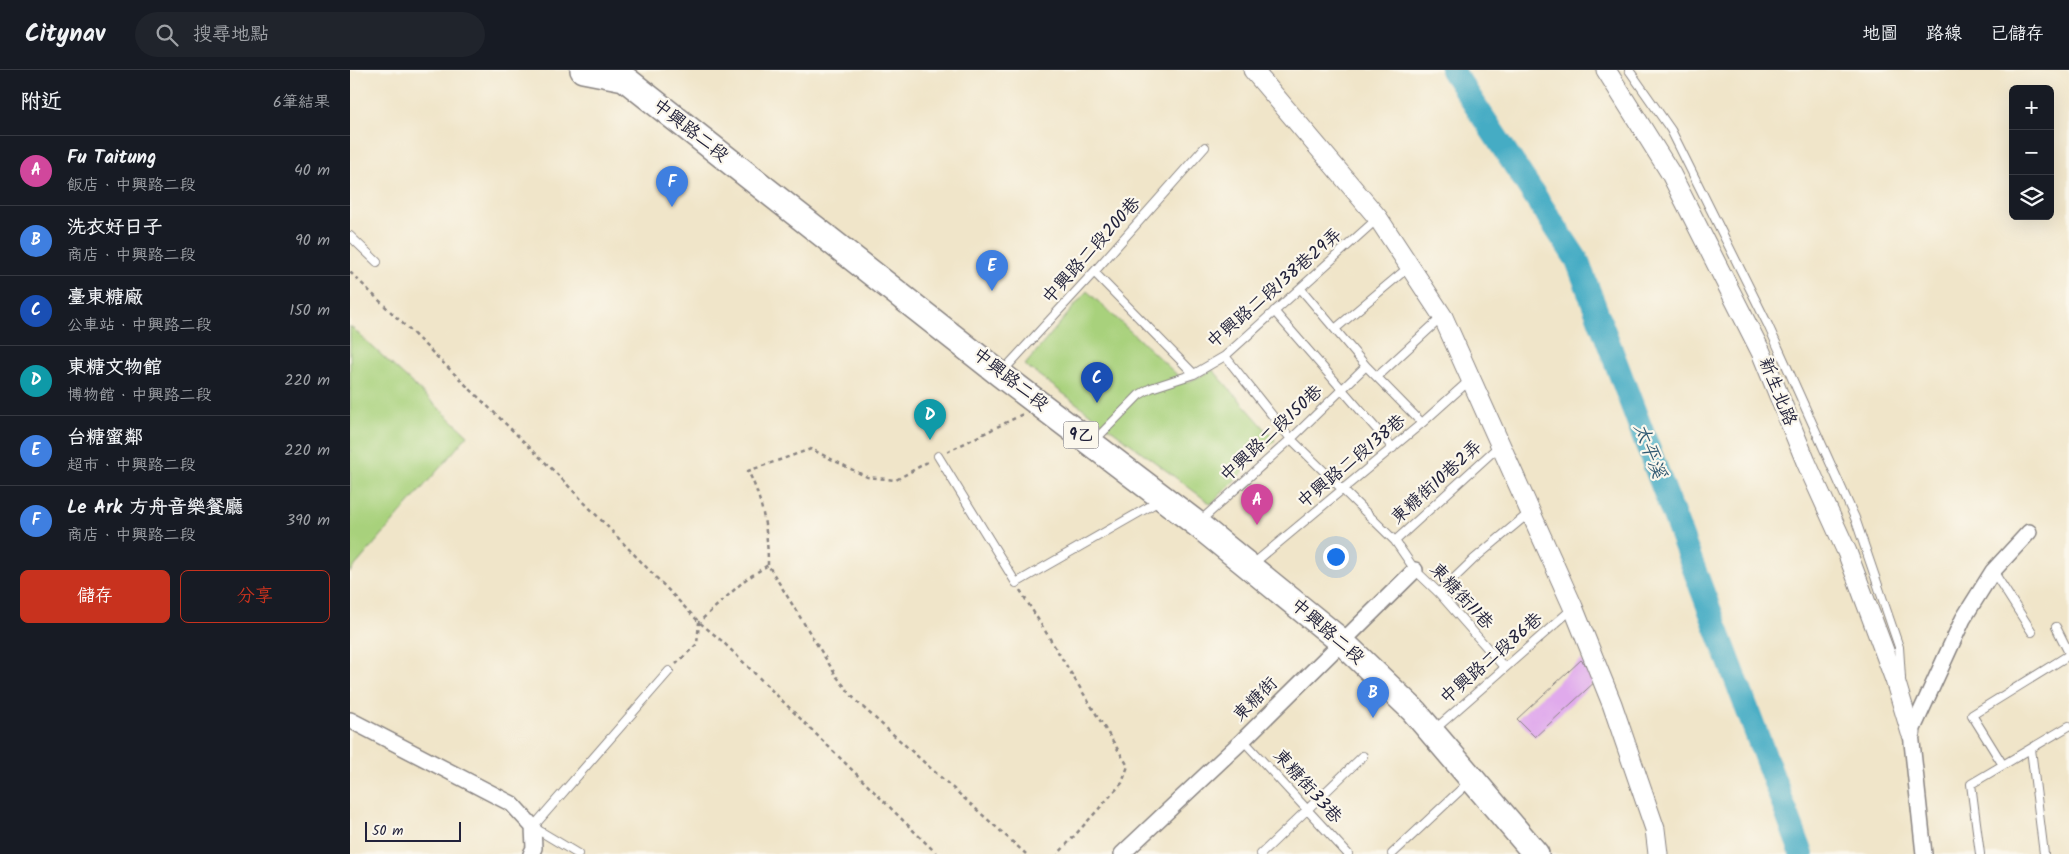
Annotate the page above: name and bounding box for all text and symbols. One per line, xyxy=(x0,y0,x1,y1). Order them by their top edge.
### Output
search box xyxy=(135,12,485,57)
text: Citynav xyxy=(25,15,105,54)
text: 搜尋地點 xyxy=(193,20,269,50)
text: 地圖 xyxy=(1862,20,1898,49)
text: 路線 xyxy=(1926,20,1962,49)
text: 已儲存 xyxy=(1990,20,2044,49)
icon: search xyxy=(153,21,181,49)
map controls xyxy=(2009,85,2054,220)
button: + xyxy=(2009,85,2054,130)
text: 附近 xyxy=(20,86,62,119)
text: 6筆結果 xyxy=(273,90,330,115)
street label: 中興路二段 xyxy=(646,92,734,170)
button: − xyxy=(2009,130,2054,175)
text: Fu Taitung xyxy=(67,143,156,173)
text: A xyxy=(31,158,41,183)
text: 40 m xyxy=(294,158,330,183)
pin: F xyxy=(656,166,688,207)
text: 飯店 · 中興路二段 xyxy=(67,173,196,198)
button: layers xyxy=(2009,175,2054,220)
street label: 中興路二段200巷 xyxy=(1036,191,1148,311)
text: 洗衣好日子 xyxy=(67,213,162,243)
street label: 中興路二段138巷29弄 xyxy=(1201,222,1349,356)
text: B xyxy=(31,228,41,253)
text: 90 m xyxy=(295,228,330,253)
text: 商店 · 中興路二段 xyxy=(67,243,196,268)
pin: E xyxy=(976,250,1008,291)
text: 臺東糖廠 xyxy=(67,283,143,313)
text: C xyxy=(31,298,41,323)
text: 150 m xyxy=(289,298,330,323)
text: 公車站 · 中興路二段 xyxy=(67,313,212,338)
street label: 中興路二段 xyxy=(966,341,1054,419)
text: 東糖文物館 xyxy=(67,353,162,383)
street label: 新生北路 xyxy=(1750,353,1804,431)
pin: C xyxy=(1081,362,1113,403)
text: D xyxy=(31,368,41,393)
text: 220 m xyxy=(284,368,330,393)
street label: 中興路二段150巷 xyxy=(1214,378,1330,490)
text: 博物館 · 中興路二段 xyxy=(67,383,212,408)
pin: D xyxy=(914,399,946,440)
street label: 中興路二段138巷 xyxy=(1291,408,1413,516)
water label: 太平溪 xyxy=(1625,419,1674,484)
road number: 9乙 xyxy=(1064,422,1098,448)
text: 台糖蜜鄰 xyxy=(67,423,143,453)
street label: 東糖街10巷2弄 xyxy=(1385,434,1489,532)
text: E xyxy=(32,438,40,463)
text: 220 m xyxy=(284,438,330,463)
text: 超市 · 中興路二段 xyxy=(67,453,196,478)
pin: A xyxy=(1241,484,1273,525)
text: Le Ark 方舟音樂餐廳 xyxy=(67,493,244,523)
text: F xyxy=(32,508,40,533)
text: 390 m xyxy=(286,508,330,533)
text: 商店 · 中興路二段 xyxy=(67,523,196,548)
your location xyxy=(1323,544,1349,570)
street label: 東糖街11巷 xyxy=(1422,557,1500,637)
button: 儲存 xyxy=(20,570,170,623)
button: 分享 xyxy=(180,570,330,623)
street label: 中興路二段 xyxy=(1284,592,1370,672)
street label: 中興路二段86巷 xyxy=(1434,606,1550,712)
street label: 東糖街 xyxy=(1227,671,1285,729)
pin: B xyxy=(1357,677,1389,718)
street label: 東糖街33巷 xyxy=(1265,743,1349,831)
scale bar xyxy=(365,819,461,842)
text: 50 m xyxy=(372,820,403,842)

